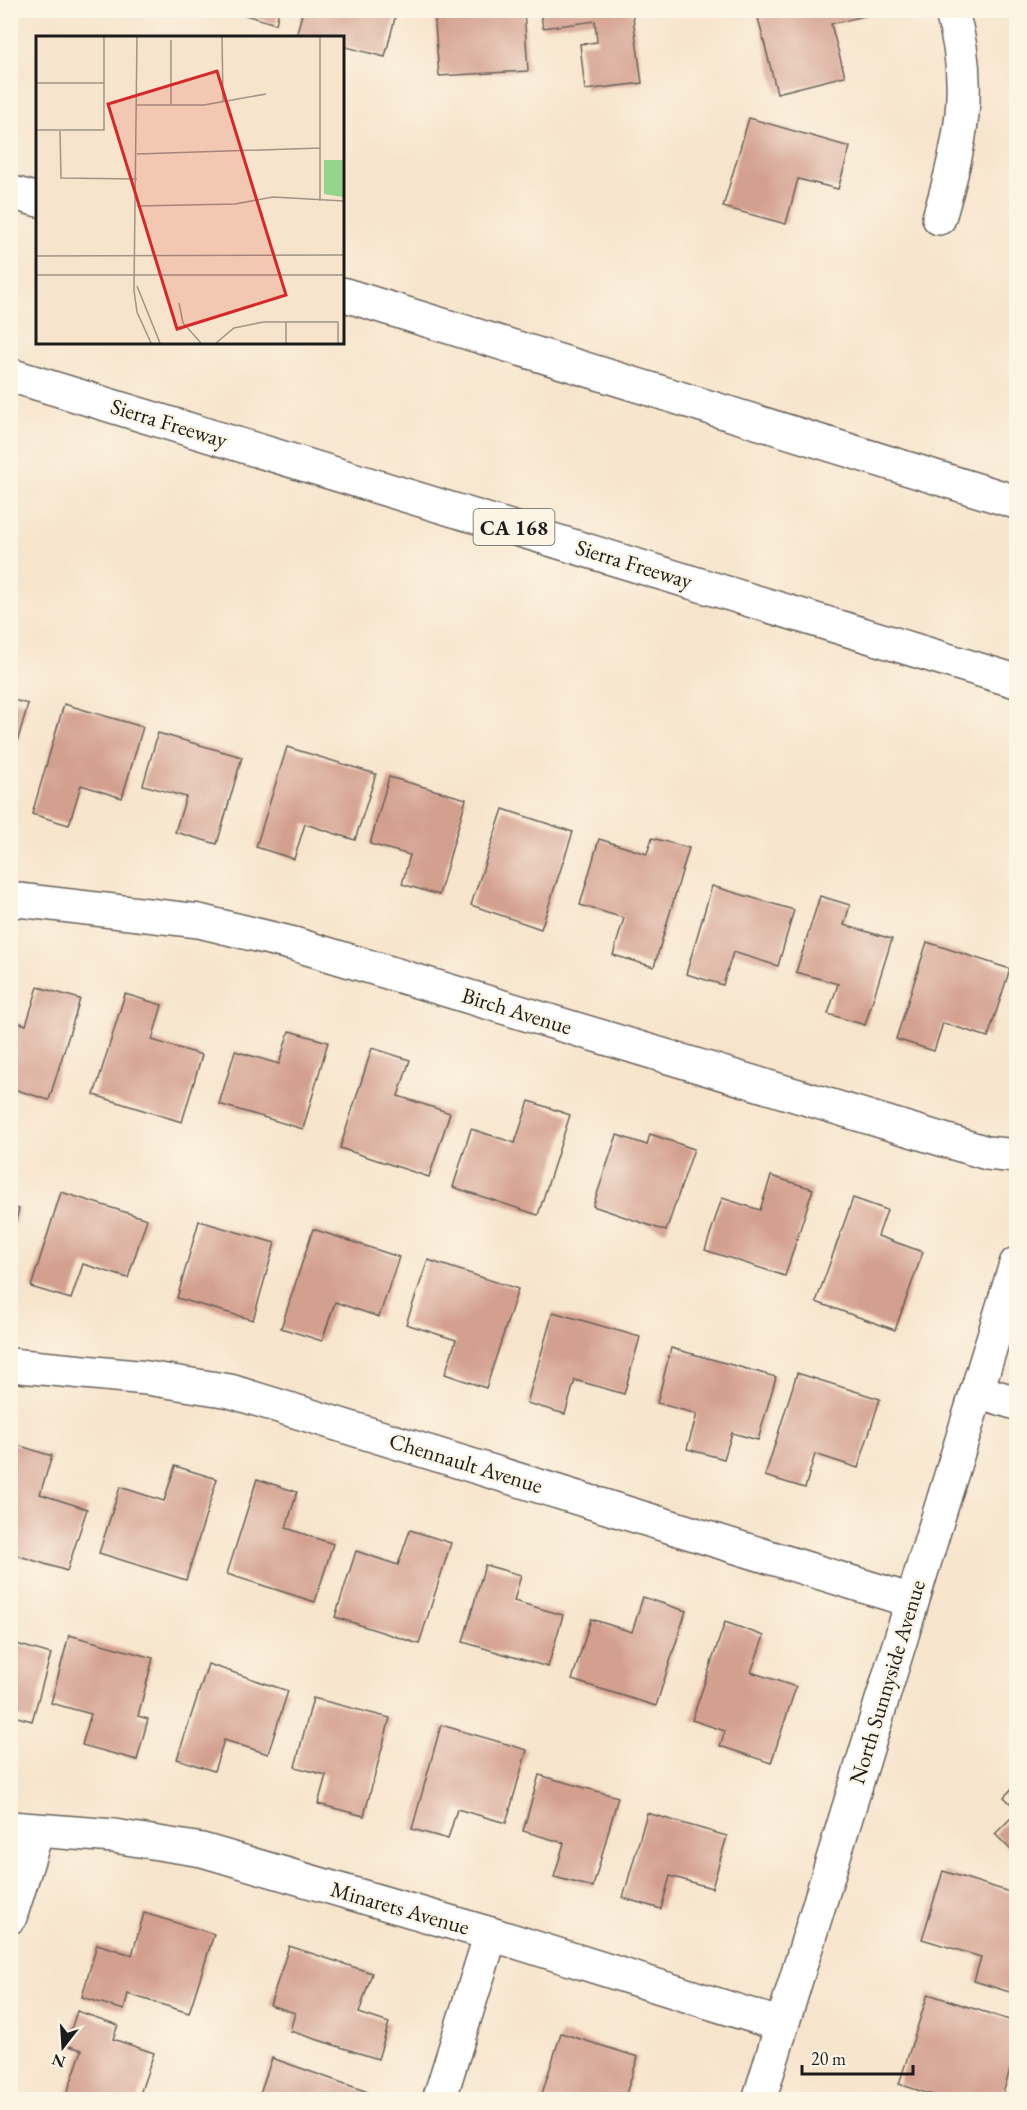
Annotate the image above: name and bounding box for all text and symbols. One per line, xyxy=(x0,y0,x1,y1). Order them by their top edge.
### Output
inset map xyxy=(36,36,344,344)
street label: Sierra Freeway xyxy=(107,392,231,455)
road number: CA 168 xyxy=(474,509,554,545)
street label: Sierra Freeway xyxy=(572,533,696,596)
street label: Birch Avenue xyxy=(458,981,576,1042)
street label: Chennault Avenue xyxy=(386,1426,547,1500)
street label: North Sunnyside Avenue xyxy=(842,1576,932,1788)
street label: Minarets Avenue xyxy=(327,1874,473,1942)
north arrow xyxy=(33,2017,93,2077)
scale bar xyxy=(802,2038,913,2076)
text: 20 m xyxy=(811,2047,846,2070)
text: N xyxy=(49,2049,68,2073)

